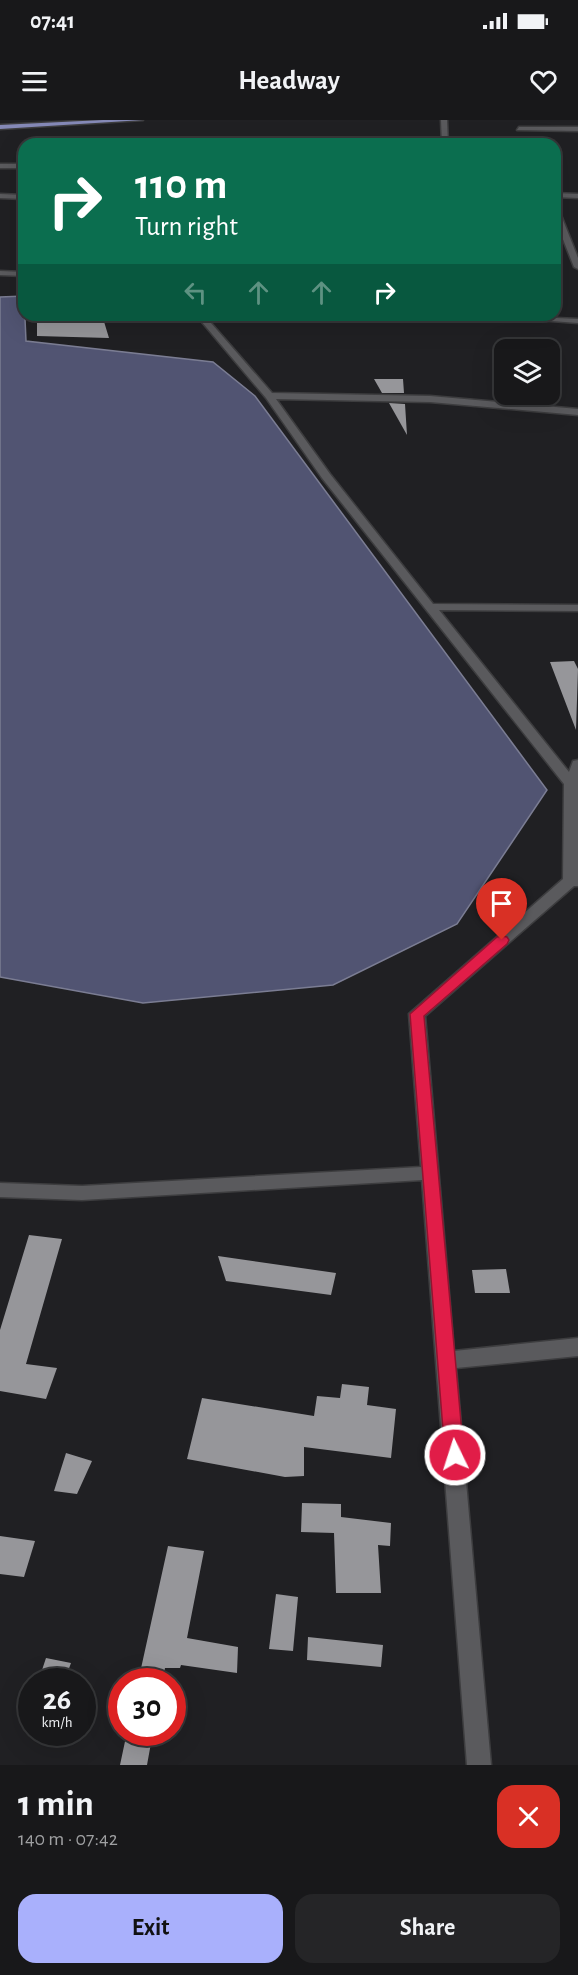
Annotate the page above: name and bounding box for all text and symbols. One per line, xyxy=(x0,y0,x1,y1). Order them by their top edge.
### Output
text: 07:41 xyxy=(30,10,75,32)
icon: menu xyxy=(18,65,51,98)
icon: heart xyxy=(527,65,560,98)
text: Headway xyxy=(238,67,340,94)
icon: right xyxy=(36,162,114,240)
text: 110 m xyxy=(135,164,227,206)
text: Turn right xyxy=(135,213,238,240)
icon: left xyxy=(179,276,212,309)
icon: ahead xyxy=(242,276,275,309)
icon: ahead xyxy=(305,276,338,309)
icon: right xyxy=(368,276,401,309)
map controls xyxy=(494,339,560,405)
button: layers xyxy=(494,339,560,405)
pin xyxy=(476,878,527,940)
icon: arrive xyxy=(485,887,518,920)
position arrow xyxy=(423,1423,487,1487)
speed limit sign: 30 xyxy=(108,1668,186,1746)
text: 26 xyxy=(43,1685,71,1715)
text: km/h xyxy=(42,1715,72,1730)
button: close xyxy=(497,1785,560,1848)
text: 1 min xyxy=(18,1786,94,1822)
text: 140 m · 07:42 xyxy=(18,1829,118,1849)
button: Exit xyxy=(18,1894,283,1963)
button: Share xyxy=(295,1894,560,1963)

